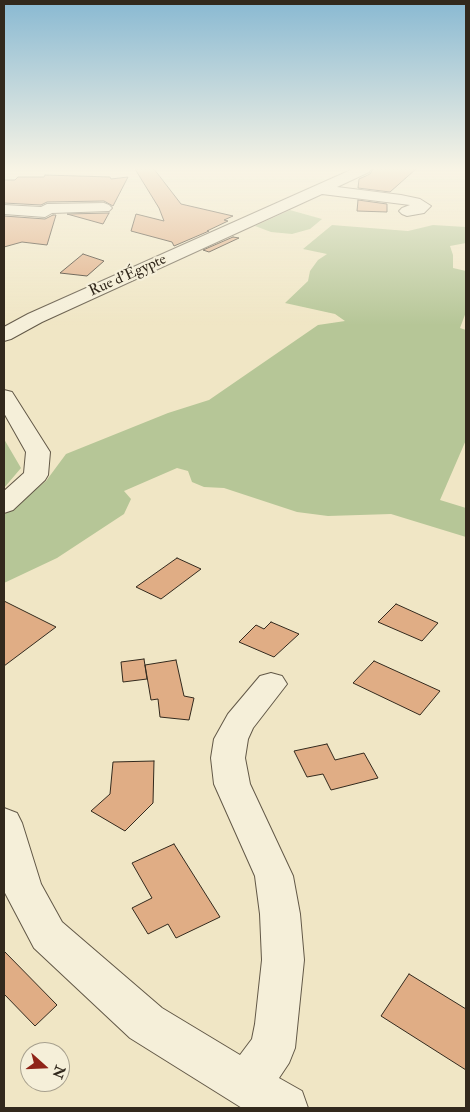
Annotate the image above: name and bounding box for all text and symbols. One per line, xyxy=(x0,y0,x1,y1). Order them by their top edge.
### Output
street label: Rue d'Égypte xyxy=(87,251,169,301)
north arrow xyxy=(20,1042,70,1092)
text: N xyxy=(48,1063,69,1081)

